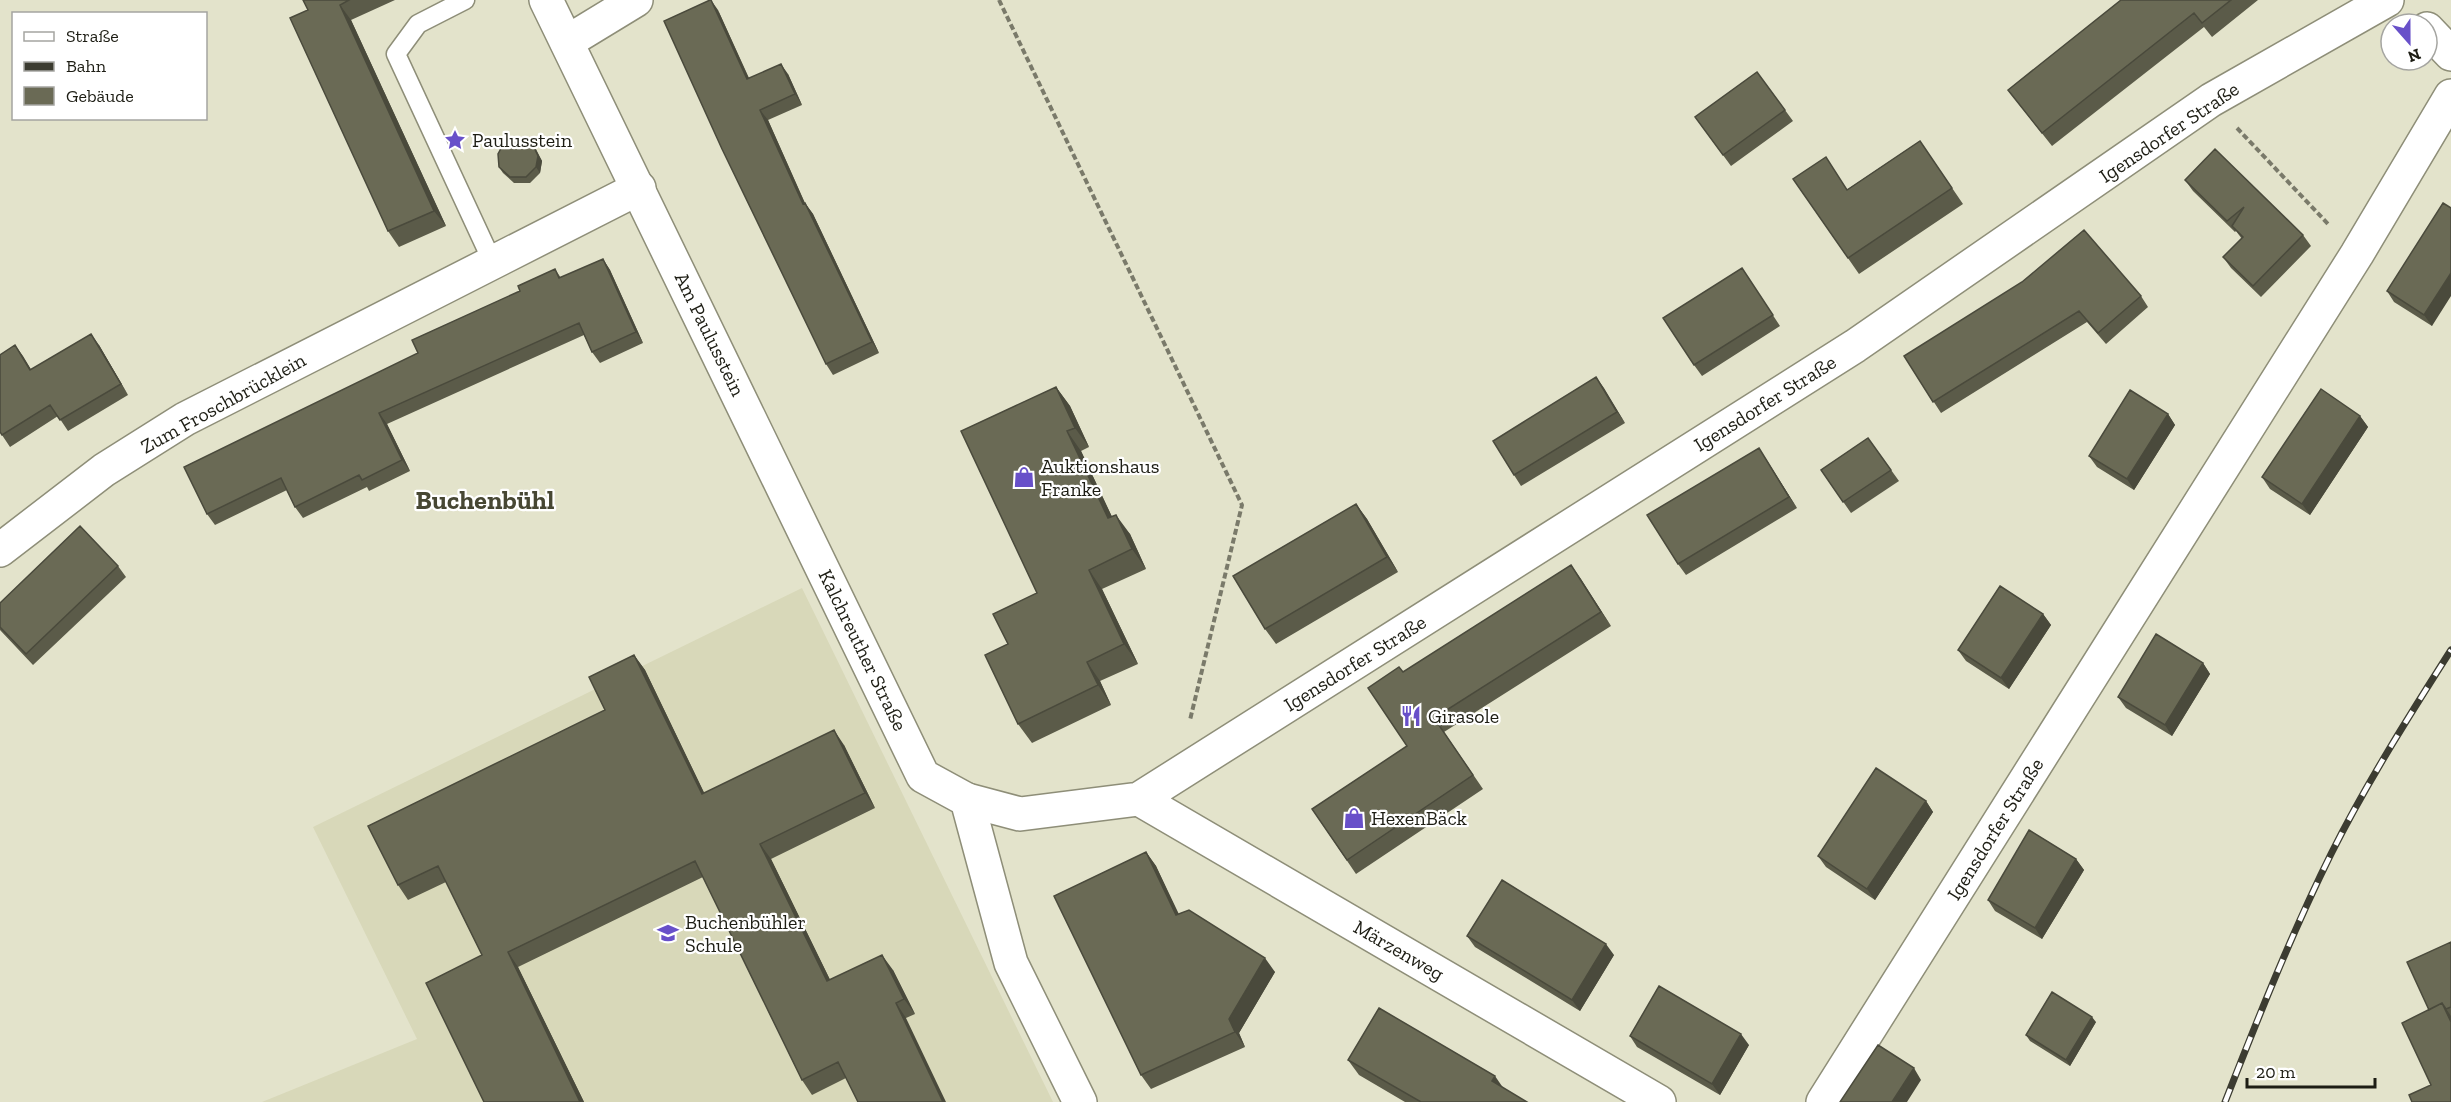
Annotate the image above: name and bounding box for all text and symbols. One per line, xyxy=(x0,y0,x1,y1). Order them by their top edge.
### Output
legend xyxy=(12,12,207,120)
north arrow xyxy=(2379,12,2439,72)
text: Straße xyxy=(66,25,119,47)
text: N xyxy=(2405,44,2423,67)
text: Bahn xyxy=(66,55,107,77)
street label: Igensdorfer Straße xyxy=(2095,76,2243,188)
text: Gebäude xyxy=(66,85,134,107)
place icon: Paulusstein xyxy=(443,128,467,152)
place label: Paulusstein xyxy=(472,128,573,152)
street label: Am Paulusstein xyxy=(670,268,751,400)
street label: Zum Froschbrücklein xyxy=(136,347,310,458)
street label: Igensdorfer Straße xyxy=(1690,350,1840,456)
place label: Auktionshaus Franke xyxy=(1041,454,1160,501)
shop icon: Auktionshaus Franke xyxy=(1012,465,1036,489)
district label: Buchenbühl xyxy=(416,484,554,516)
street label: Kalchreuther Straße xyxy=(814,565,912,735)
street label: Igensdorfer Straße xyxy=(1280,610,1430,716)
restaurant icon: Girasole xyxy=(1399,704,1423,728)
place label: Girasole xyxy=(1428,704,1499,728)
street label: Igensdorfer Straße xyxy=(1942,754,2048,904)
shop icon: HexenBäck xyxy=(1342,806,1366,830)
place label: HexenBäck xyxy=(1371,806,1468,830)
place label: Buchenbühler Schule xyxy=(685,910,806,957)
street label: Märzenweg xyxy=(1349,914,1449,986)
school or university icon: Buchenbühler Schule xyxy=(656,921,680,945)
scale bar xyxy=(2247,1051,2374,1089)
text: 20 m xyxy=(2256,1061,2296,1083)

